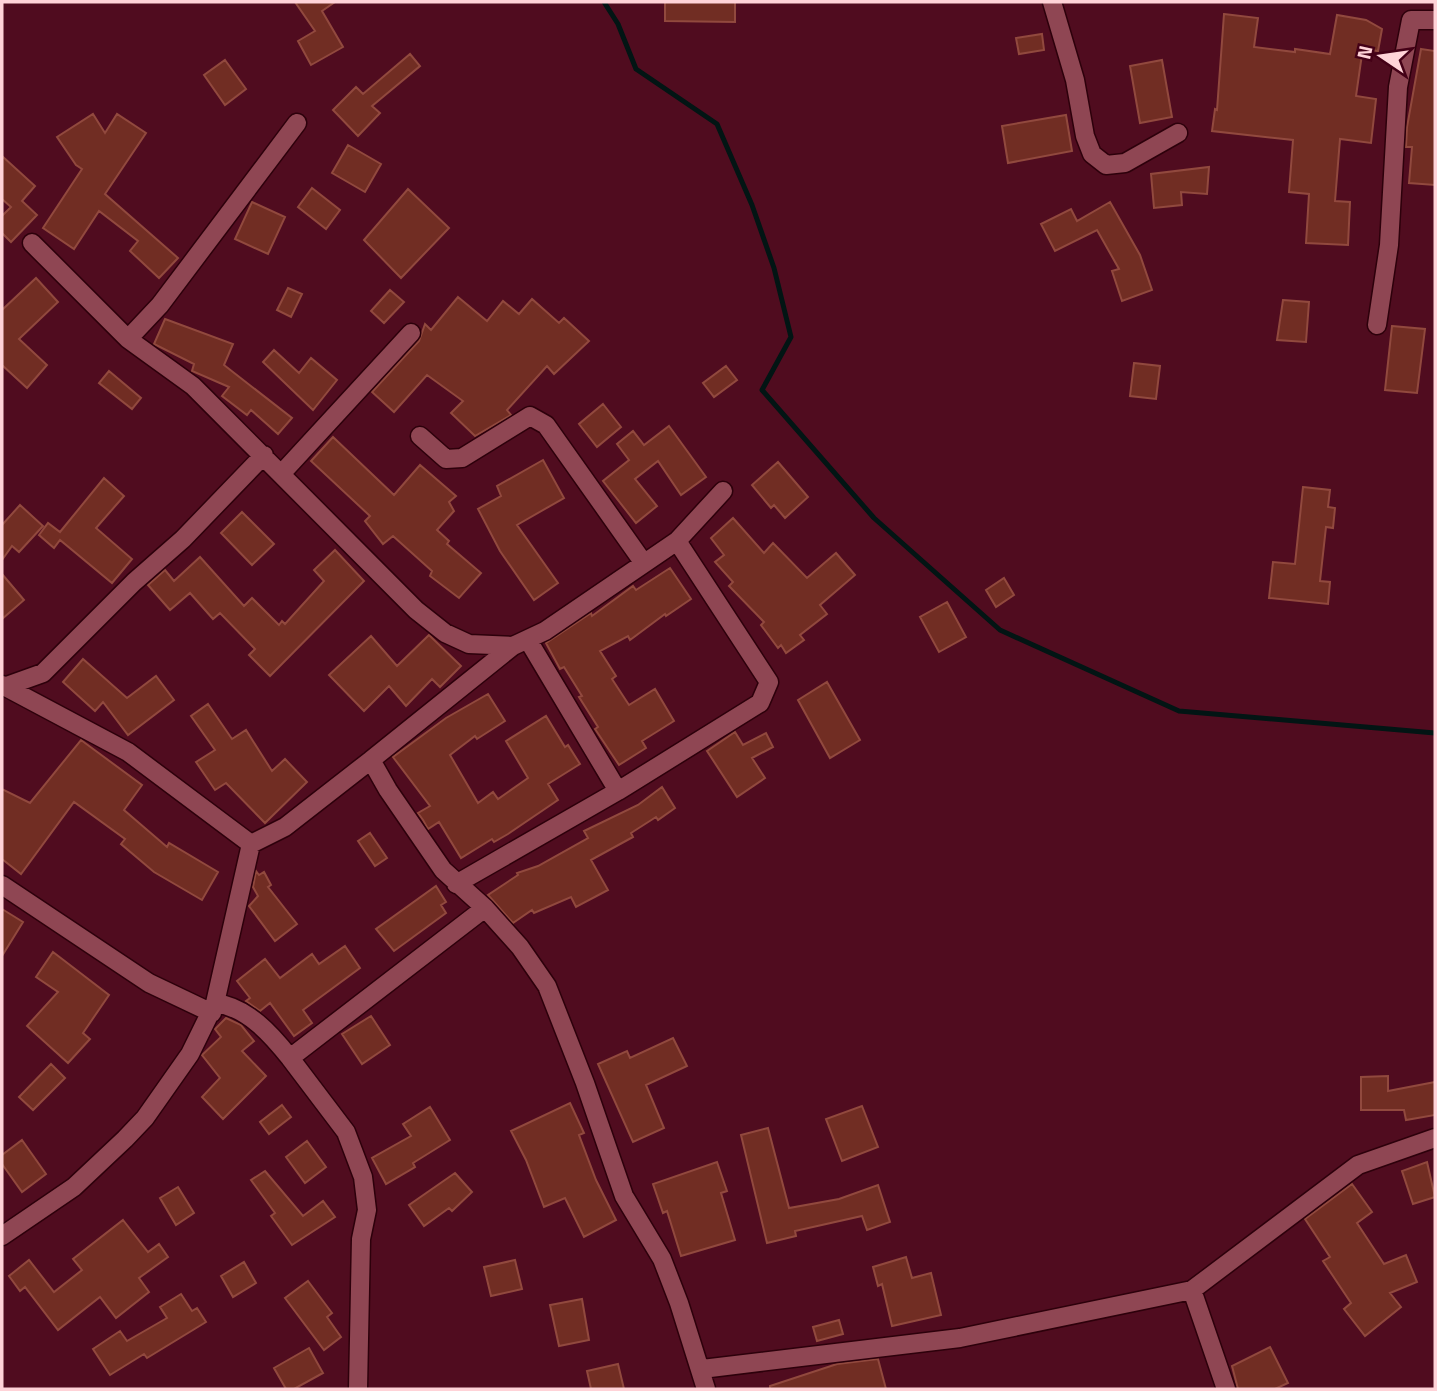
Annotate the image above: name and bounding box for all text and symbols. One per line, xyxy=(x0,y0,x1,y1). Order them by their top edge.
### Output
north arrow xyxy=(1346,21,1416,91)
text: N xyxy=(1348,42,1380,62)

